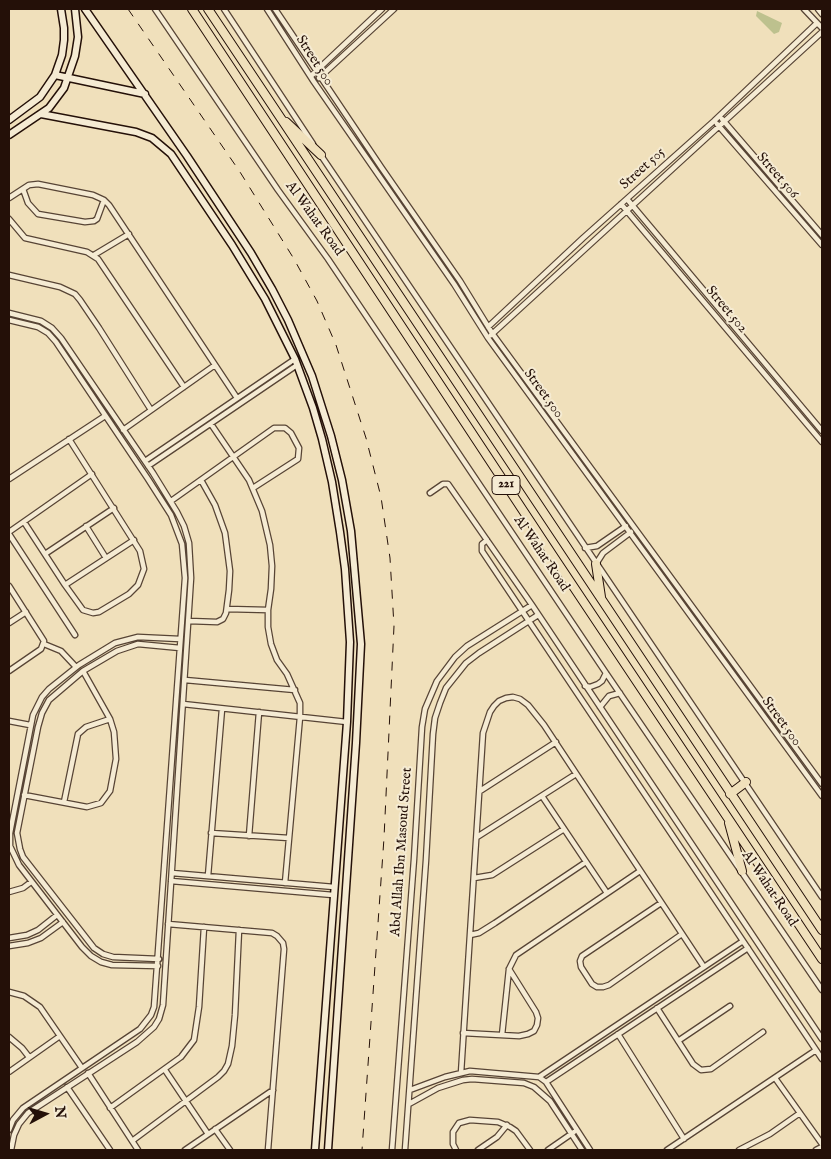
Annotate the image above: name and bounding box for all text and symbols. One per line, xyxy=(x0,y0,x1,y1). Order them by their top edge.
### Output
street label: Street 500 xyxy=(292,33,336,89)
street label: Street 505 xyxy=(617,144,669,194)
street label: Street 506 xyxy=(752,149,802,203)
street label: Al Wahat Road xyxy=(281,179,347,259)
street label: Street 502 xyxy=(701,283,751,337)
street label: Street 500 xyxy=(520,366,566,422)
road number: 221 xyxy=(492,476,520,494)
street label: Al Wahat Road xyxy=(509,513,573,595)
street label: Street 500 xyxy=(758,694,804,750)
street label: Abd Allah Ibn Masoud Street xyxy=(388,767,416,937)
street label: Al Wahat Road xyxy=(737,848,801,930)
north arrow xyxy=(20,1089,70,1139)
text: N xyxy=(50,1105,70,1119)

